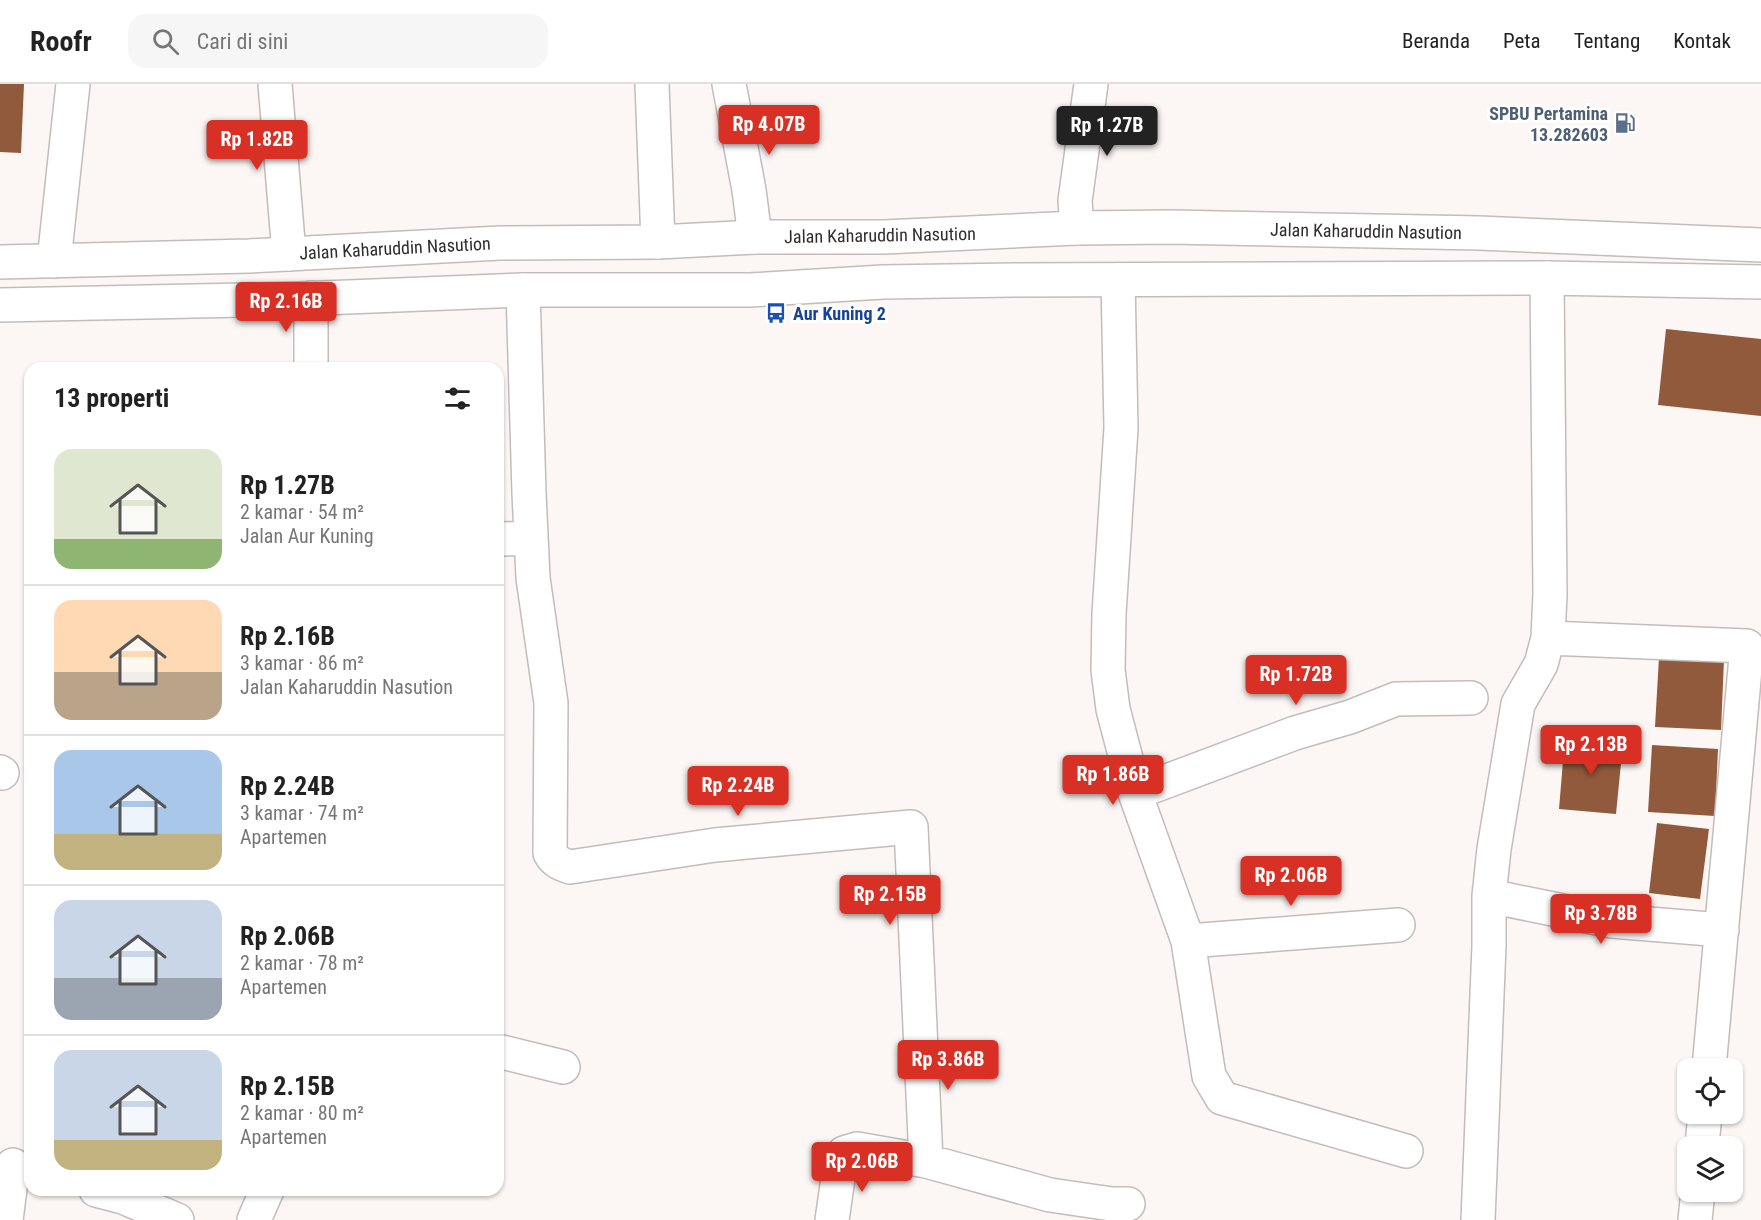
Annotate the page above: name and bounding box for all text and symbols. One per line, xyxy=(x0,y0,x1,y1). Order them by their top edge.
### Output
search box xyxy=(128,14,548,68)
text: Roofr xyxy=(30,25,92,58)
icon: search xyxy=(149,25,182,58)
text: Cari di sini xyxy=(197,29,288,54)
text: Beranda xyxy=(1402,29,1470,53)
text: Peta xyxy=(1503,29,1541,53)
text: Tentang xyxy=(1574,29,1640,53)
text: Kontak xyxy=(1673,29,1731,53)
place label: SPBU Pertamina 13.282603 xyxy=(1489,103,1608,145)
pin: Rp 4.07B xyxy=(707,105,831,156)
pin: Rp 1.27B xyxy=(1045,106,1169,157)
fuel station icon: SPBU Pertamina 13.282603 xyxy=(1613,111,1637,135)
text: Rp 4.07B xyxy=(733,112,805,136)
text: Rp 1.27B xyxy=(1071,113,1143,137)
pin: Rp 1.82B xyxy=(195,120,319,171)
text: Rp 1.82B xyxy=(221,127,293,151)
street label: Jalan Kaharuddin Nasution xyxy=(1270,219,1462,243)
street label: Jalan Kaharuddin Nasution xyxy=(784,223,976,247)
street label: Jalan Kaharuddin Nasution xyxy=(299,233,491,263)
pin: Rp 2.16B xyxy=(224,282,348,333)
text: Rp 2.16B xyxy=(250,289,322,313)
bus stop icon: Aur Kuning 2 xyxy=(764,301,788,325)
place label: Aur Kuning 2 xyxy=(793,303,886,324)
icon: filters xyxy=(441,382,474,415)
text: 13 properti xyxy=(54,383,169,413)
text: Rp 1.27B xyxy=(240,470,335,500)
icon: home xyxy=(102,473,174,545)
text: 2 kamar · 54 m² xyxy=(240,500,364,524)
text: Jalan Aur Kuning xyxy=(240,524,374,548)
text: Rp 2.16B xyxy=(240,621,335,651)
icon: home xyxy=(102,624,174,696)
text: 3 kamar · 86 m² xyxy=(240,651,364,675)
pin: Rp 1.72B xyxy=(1234,655,1358,706)
text: Rp 1.72B xyxy=(1260,662,1332,686)
text: Jalan Kaharuddin Nasution xyxy=(240,675,453,699)
pin: Rp 2.13B xyxy=(1529,725,1653,776)
text: Rp 2.13B xyxy=(1555,732,1627,756)
pin: Rp 1.86B xyxy=(1051,755,1175,806)
text: Rp 1.86B xyxy=(1077,762,1149,786)
pin: Rp 2.24B xyxy=(676,766,800,817)
text: Rp 2.24B xyxy=(240,771,335,801)
text: Rp 2.24B xyxy=(702,773,774,797)
icon: home xyxy=(102,774,174,846)
text: 3 kamar · 74 m² xyxy=(240,801,364,825)
text: Apartemen xyxy=(240,825,327,849)
pin: Rp 2.06B xyxy=(1229,856,1353,907)
text: Rp 2.06B xyxy=(1255,863,1327,887)
pin: Rp 2.15B xyxy=(828,875,952,926)
text: Rp 2.15B xyxy=(854,882,926,906)
pin: Rp 3.78B xyxy=(1539,894,1663,945)
text: Rp 3.78B xyxy=(1565,901,1637,925)
text: Rp 2.06B xyxy=(240,921,335,951)
icon: home xyxy=(102,924,174,996)
text: 2 kamar · 78 m² xyxy=(240,951,364,975)
text: Apartemen xyxy=(240,975,327,999)
pin: Rp 3.86B xyxy=(886,1040,1010,1091)
text: Rp 3.86B xyxy=(912,1047,984,1071)
map controls xyxy=(1677,1058,1743,1202)
button: locate xyxy=(1677,1058,1743,1124)
text: Rp 2.15B xyxy=(240,1071,335,1101)
icon: home xyxy=(102,1074,174,1146)
text: 2 kamar · 80 m² xyxy=(240,1101,364,1125)
text: Apartemen xyxy=(240,1125,327,1149)
button: layers xyxy=(1677,1136,1743,1202)
pin: Rp 2.06B xyxy=(800,1142,924,1193)
text: Rp 2.06B xyxy=(826,1149,898,1173)

